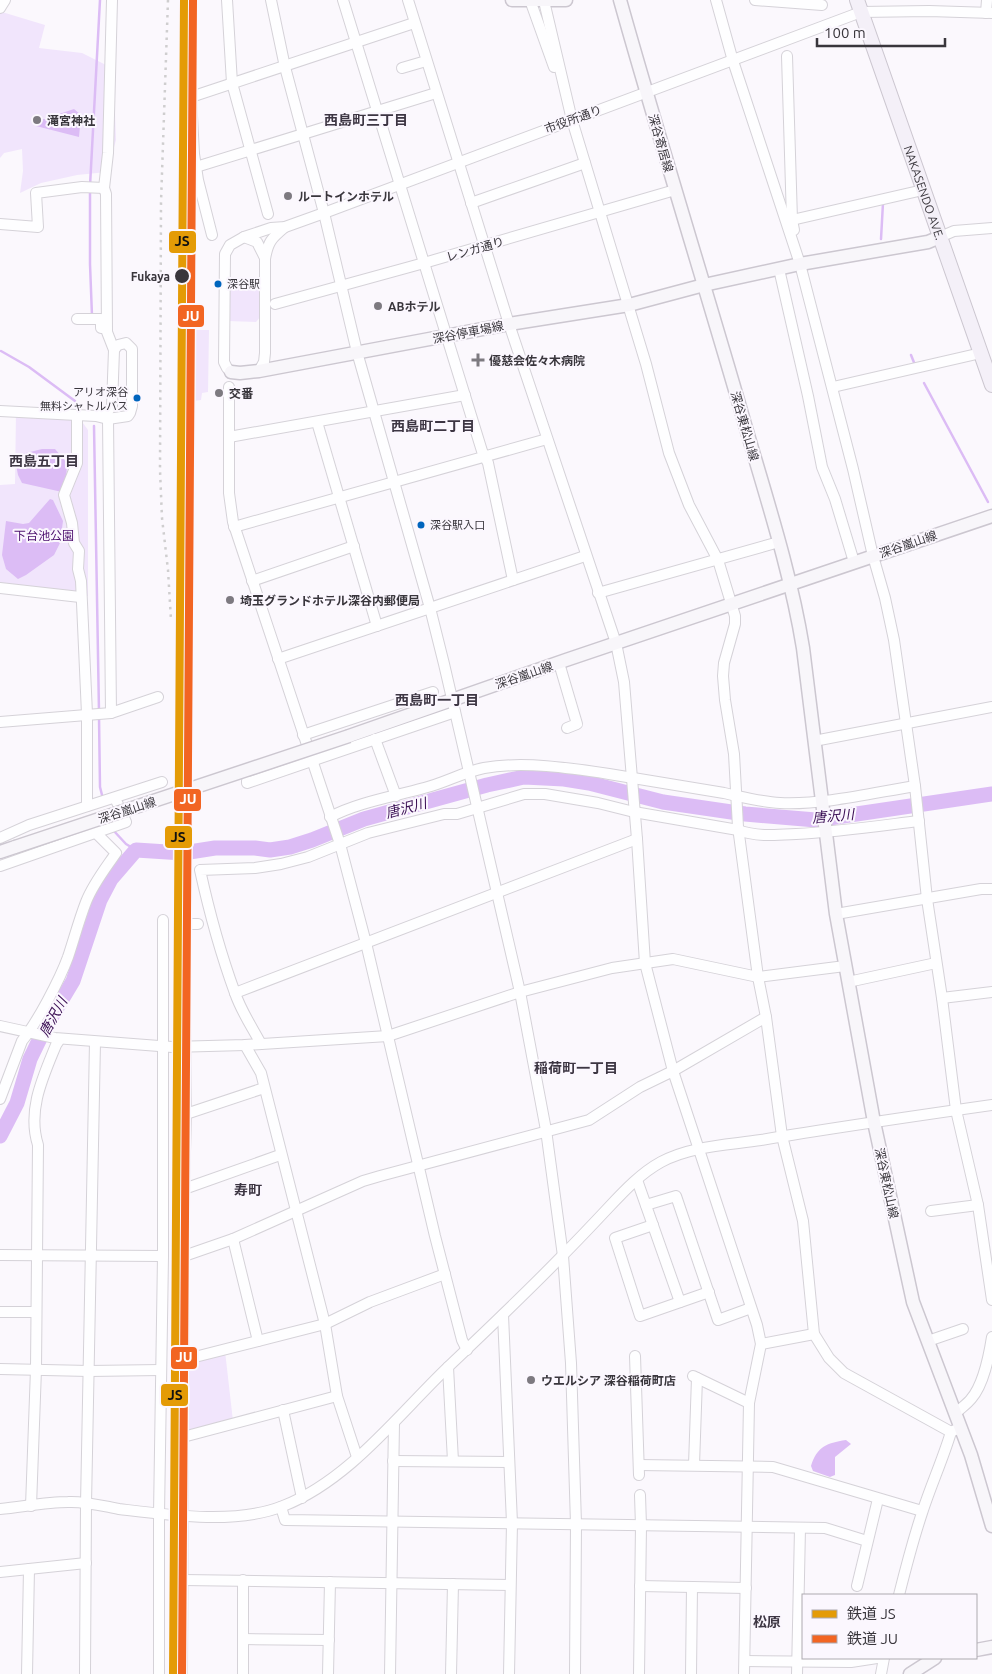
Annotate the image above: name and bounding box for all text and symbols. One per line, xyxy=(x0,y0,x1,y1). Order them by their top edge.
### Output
scale bar xyxy=(817,15,944,47)
text: 100 m xyxy=(824,24,866,41)
street label: 市役所通り xyxy=(543,103,603,135)
district label: 西島町三丁目 xyxy=(324,112,408,128)
street label: 深谷寄居線 xyxy=(646,112,676,174)
marker: 滝宮神社 xyxy=(31,114,43,126)
place label: 滝宮神社 xyxy=(47,114,95,127)
street label: NAKASENDO AVE. xyxy=(902,144,947,241)
marker: ルートインホテル xyxy=(282,190,294,202)
place label: ルートインホテル xyxy=(298,190,394,203)
line badge: JS xyxy=(168,230,197,254)
text: JS xyxy=(174,233,190,249)
street label: レンガ通り xyxy=(444,234,506,264)
marker: Fukaya xyxy=(173,267,191,285)
place label: Fukaya xyxy=(131,270,170,283)
place label: 深谷駅 xyxy=(227,278,260,290)
marker: 深谷駅 xyxy=(213,279,223,289)
marker: ABホテル xyxy=(372,300,384,312)
place label: ABホテル xyxy=(388,300,440,313)
line badge: JU xyxy=(177,304,205,328)
text: JU xyxy=(182,308,200,324)
street label: 深谷停車場線 xyxy=(431,319,505,345)
marker: 優慈会佐々木病院 xyxy=(471,353,485,367)
place label: 優慈会佐々木病院 xyxy=(489,354,585,367)
place label: アリオ深谷 無料シャトルバス xyxy=(40,386,128,412)
marker: 交番 xyxy=(213,387,225,399)
place label: 交番 xyxy=(229,387,254,400)
street label: 深谷東松山線 xyxy=(729,390,761,462)
marker: アリオ深谷 無料シャトルバス xyxy=(132,393,142,403)
district label: 西島町二丁目 xyxy=(391,418,475,434)
district label: 西島五丁目 xyxy=(9,453,79,469)
place label: 深谷駅入口 xyxy=(430,519,485,531)
marker: 深谷駅入口 xyxy=(416,520,426,530)
street label: 深谷嵐山線 xyxy=(878,528,938,560)
park label: 下台池公園 xyxy=(14,529,74,542)
marker: 埼玉グランドホテル深谷内郵便局 xyxy=(224,594,236,606)
place label: 埼玉グランドホテル深谷内郵便局 xyxy=(240,594,420,607)
street label: 深谷嵐山線 xyxy=(494,659,554,691)
district label: 西島町一丁目 xyxy=(395,692,479,708)
line badge: JU xyxy=(173,788,202,812)
text: JU xyxy=(179,791,197,807)
water label: 唐沢川 xyxy=(384,794,430,821)
street label: 深谷嵐山線 xyxy=(96,795,158,825)
water label: 唐沢川 xyxy=(811,806,857,826)
line badge: JS xyxy=(164,825,193,849)
text: JS xyxy=(170,829,186,845)
water label: 唐沢川 xyxy=(36,993,71,1039)
district label: 稲荷町一丁目 xyxy=(534,1060,618,1076)
street label: 深谷東松山線 xyxy=(873,1146,901,1220)
district label: 寿町 xyxy=(234,1182,262,1198)
line badge: JU xyxy=(170,1346,198,1370)
text: JU xyxy=(175,1349,193,1365)
marker: ウエルシア 深谷稲荷町店 xyxy=(525,1374,537,1386)
place label: ウエルシア 深谷稲荷町店 xyxy=(541,1374,676,1387)
line badge: JS xyxy=(160,1383,189,1407)
text: JS xyxy=(167,1387,183,1403)
legend xyxy=(802,1594,977,1659)
text: 鉄道 JS xyxy=(847,1605,896,1622)
district label: 松原 xyxy=(753,1614,781,1630)
text: 鉄道 JU xyxy=(847,1630,898,1647)

